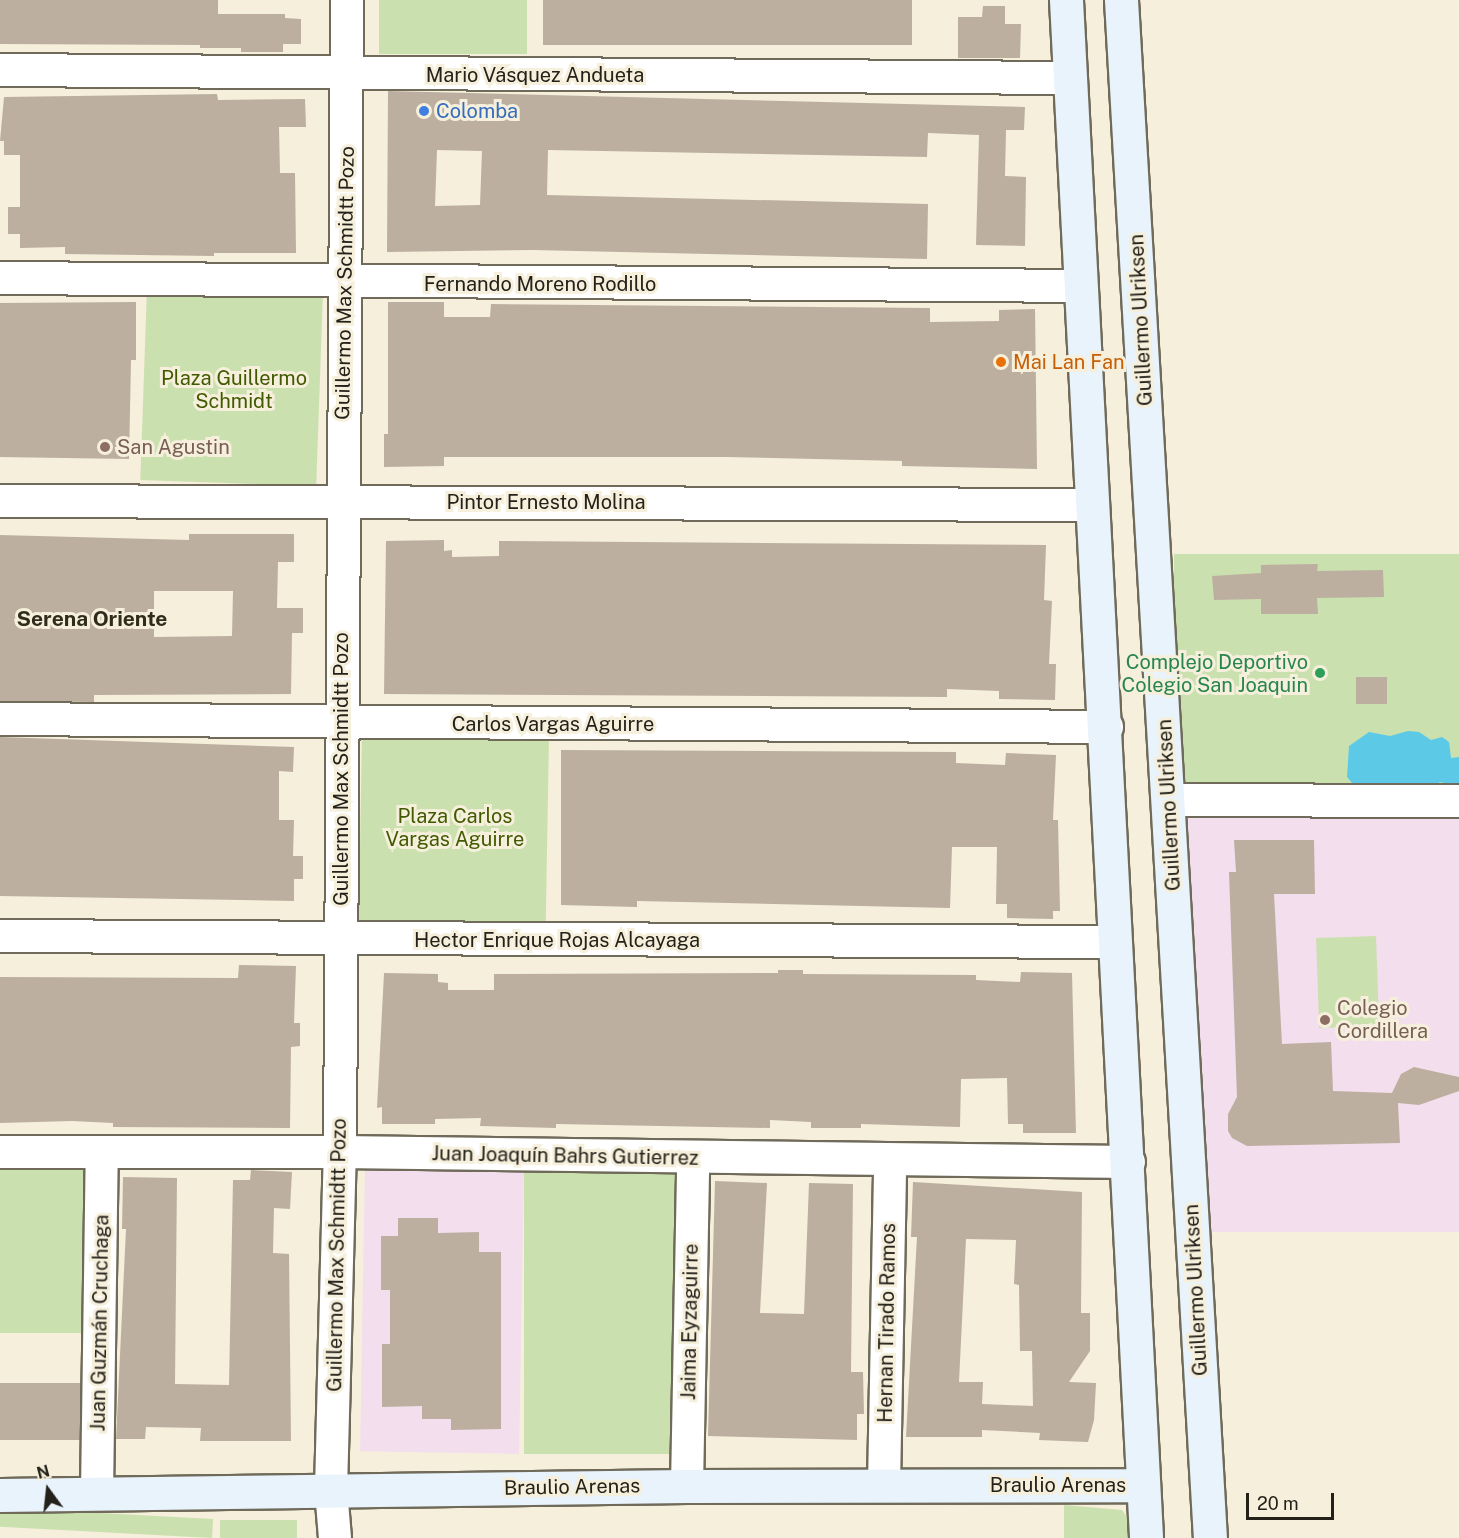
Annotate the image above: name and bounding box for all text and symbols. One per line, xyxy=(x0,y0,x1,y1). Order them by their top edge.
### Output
street label: Mario Vásquez Andueta xyxy=(425,63,645,87)
place label: Colomba xyxy=(436,99,518,123)
marker: Colomba xyxy=(417,104,431,118)
street label: Guillermo Max Schmidtt Pozo xyxy=(331,146,359,420)
street label: Guillermo Ulriksen xyxy=(1125,233,1157,407)
street label: Fernando Moreno Rodillo xyxy=(424,272,656,296)
place label: Mai Lan Fan xyxy=(1013,350,1124,374)
marker: Mai Lan Fan xyxy=(994,355,1008,369)
park label: Plaza Guillermo Schmidt xyxy=(161,366,307,413)
place label: San Agustin xyxy=(117,435,230,459)
marker: San Agustin xyxy=(98,440,112,454)
street label: Pintor Ernesto Molina xyxy=(446,490,646,514)
district label: Serena Oriente xyxy=(17,606,167,632)
street label: Guillermo Max Schmidtt Pozo xyxy=(329,632,353,906)
place label: Complejo Deportivo Colegio San Joaquin xyxy=(1121,650,1308,697)
marker: Complejo Deportivo Colegio San Joaquin xyxy=(1313,666,1327,680)
street label: Carlos Vargas Aguirre xyxy=(451,712,655,736)
street label: Guillermo Ulriksen xyxy=(1153,718,1185,892)
park label: Plaza Carlos Vargas Aguirre xyxy=(386,805,524,852)
street label: Hector Enrique Rojas Alcayaga xyxy=(414,928,700,952)
place label: Colegio Cordillera xyxy=(1337,996,1428,1043)
marker: Colegio Cordillera xyxy=(1318,1013,1332,1027)
street label: Guillermo Max Schmidtt Pozo xyxy=(323,1118,351,1392)
street label: Juan Joaquín Bahrs Gutierrez xyxy=(431,1142,699,1170)
street label: Guillermo Ulriksen xyxy=(1180,1203,1212,1377)
street label: Juan Guzmán Cruchaga xyxy=(86,1214,114,1432)
street label: Hernan Tirado Ramos xyxy=(873,1223,901,1423)
street label: Jaima Eyzaguirre xyxy=(677,1244,703,1400)
north arrow xyxy=(18,1460,78,1520)
text: N xyxy=(35,1461,52,1483)
street label: Braulio Arenas xyxy=(990,1473,1126,1497)
street label: Braulio Arenas xyxy=(504,1474,640,1500)
scale bar xyxy=(1249,1481,1338,1519)
text: 20 m xyxy=(1257,1493,1299,1514)

